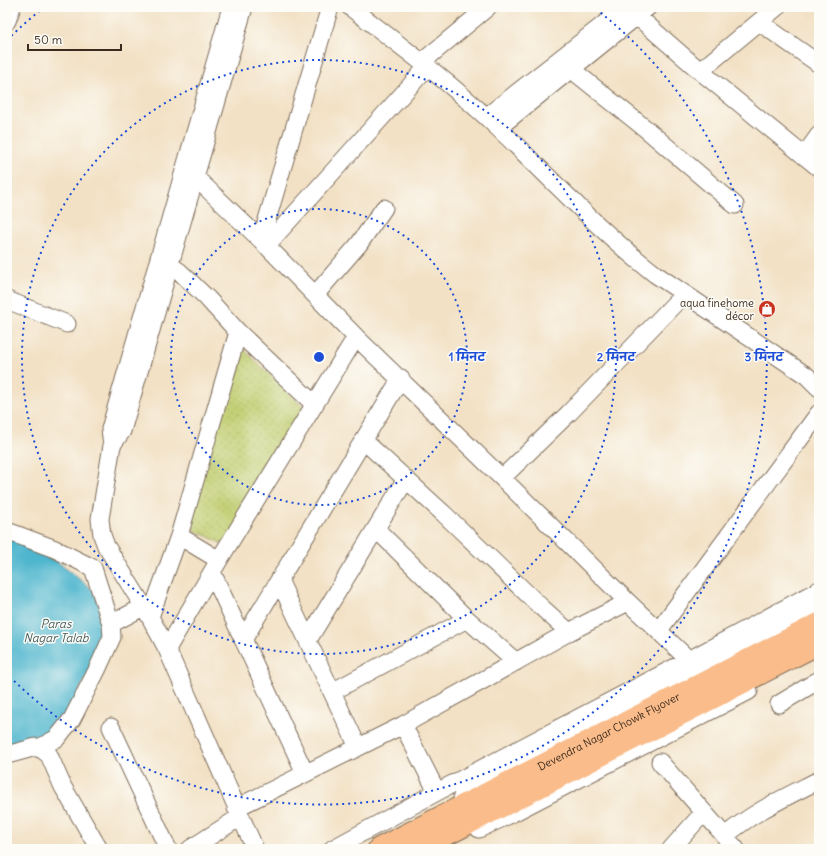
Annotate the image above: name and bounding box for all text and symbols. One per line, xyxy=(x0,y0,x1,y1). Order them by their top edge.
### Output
scale bar xyxy=(28,26,121,52)
text: 50 m xyxy=(34,32,63,47)
place label: aqua finehome décor xyxy=(680,296,755,323)
shop icon: aqua finehome décor xyxy=(757,299,777,319)
text: 1 मिनट xyxy=(449,348,487,364)
text: 2 मिनट xyxy=(597,348,636,364)
text: 3 मिनट xyxy=(745,348,785,364)
centre of rings xyxy=(312,350,326,364)
water label: Paras Nagar Talab xyxy=(24,616,90,645)
street label: Devendra Nagar Chowk Flyover xyxy=(535,689,683,774)

